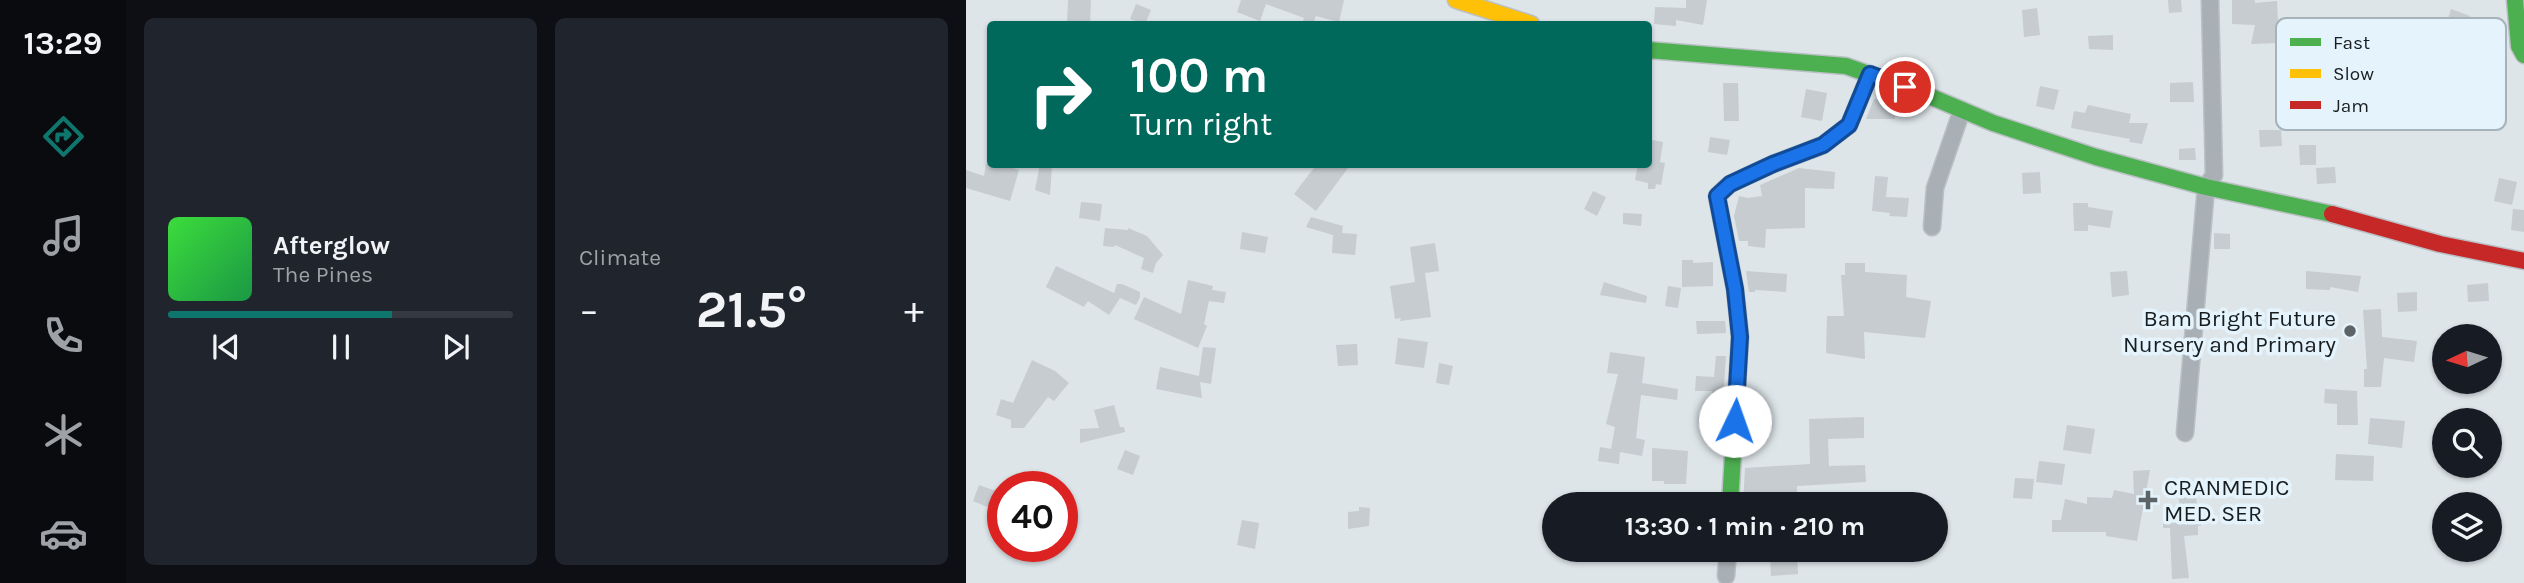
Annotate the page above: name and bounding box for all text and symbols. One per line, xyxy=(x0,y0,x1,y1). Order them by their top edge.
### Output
legend xyxy=(2276,18,2506,130)
text: 13:29 xyxy=(24,25,102,62)
text: Fast xyxy=(2333,32,2370,54)
text: 100 m xyxy=(1130,47,1268,104)
icon: right xyxy=(1015,49,1106,140)
pin xyxy=(1875,57,1935,117)
text: Slow xyxy=(2333,63,2374,85)
icon: arrive xyxy=(1886,68,1924,106)
text: Jam xyxy=(2333,95,2369,117)
text: Turn right xyxy=(1130,106,1272,143)
icon: directions xyxy=(39,112,88,161)
icon: music xyxy=(39,211,88,260)
text: Afterglow xyxy=(273,230,390,261)
text: Climate xyxy=(579,244,661,271)
text: The Pines xyxy=(273,261,373,288)
text: 21.5° xyxy=(696,279,807,340)
text: − xyxy=(579,288,599,333)
text: + xyxy=(904,288,924,333)
place label: Bam Bright Future Nursery and Primary xyxy=(2123,305,2336,358)
icon: phone xyxy=(39,311,88,360)
marker: Bam Bright Future Nursery and Primary xyxy=(2342,323,2358,339)
north arrow xyxy=(2432,324,2502,394)
map controls xyxy=(2432,324,2502,562)
icon: previous xyxy=(207,328,245,366)
icon: pause xyxy=(322,328,360,366)
icon: next xyxy=(437,328,475,366)
position arrow xyxy=(1698,384,1772,458)
button: search xyxy=(2432,408,2502,478)
icon: climate xyxy=(39,410,88,459)
speed limit sign: 40 xyxy=(987,471,1078,562)
place label: CRANMEDIC MED. SER xyxy=(2164,474,2289,527)
marker: CRANMEDIC MED. SER xyxy=(2138,490,2158,510)
button: layers xyxy=(2432,492,2502,562)
icon: car xyxy=(39,509,88,558)
text: 13:30 · 1 min · 210 m xyxy=(1625,511,1865,542)

